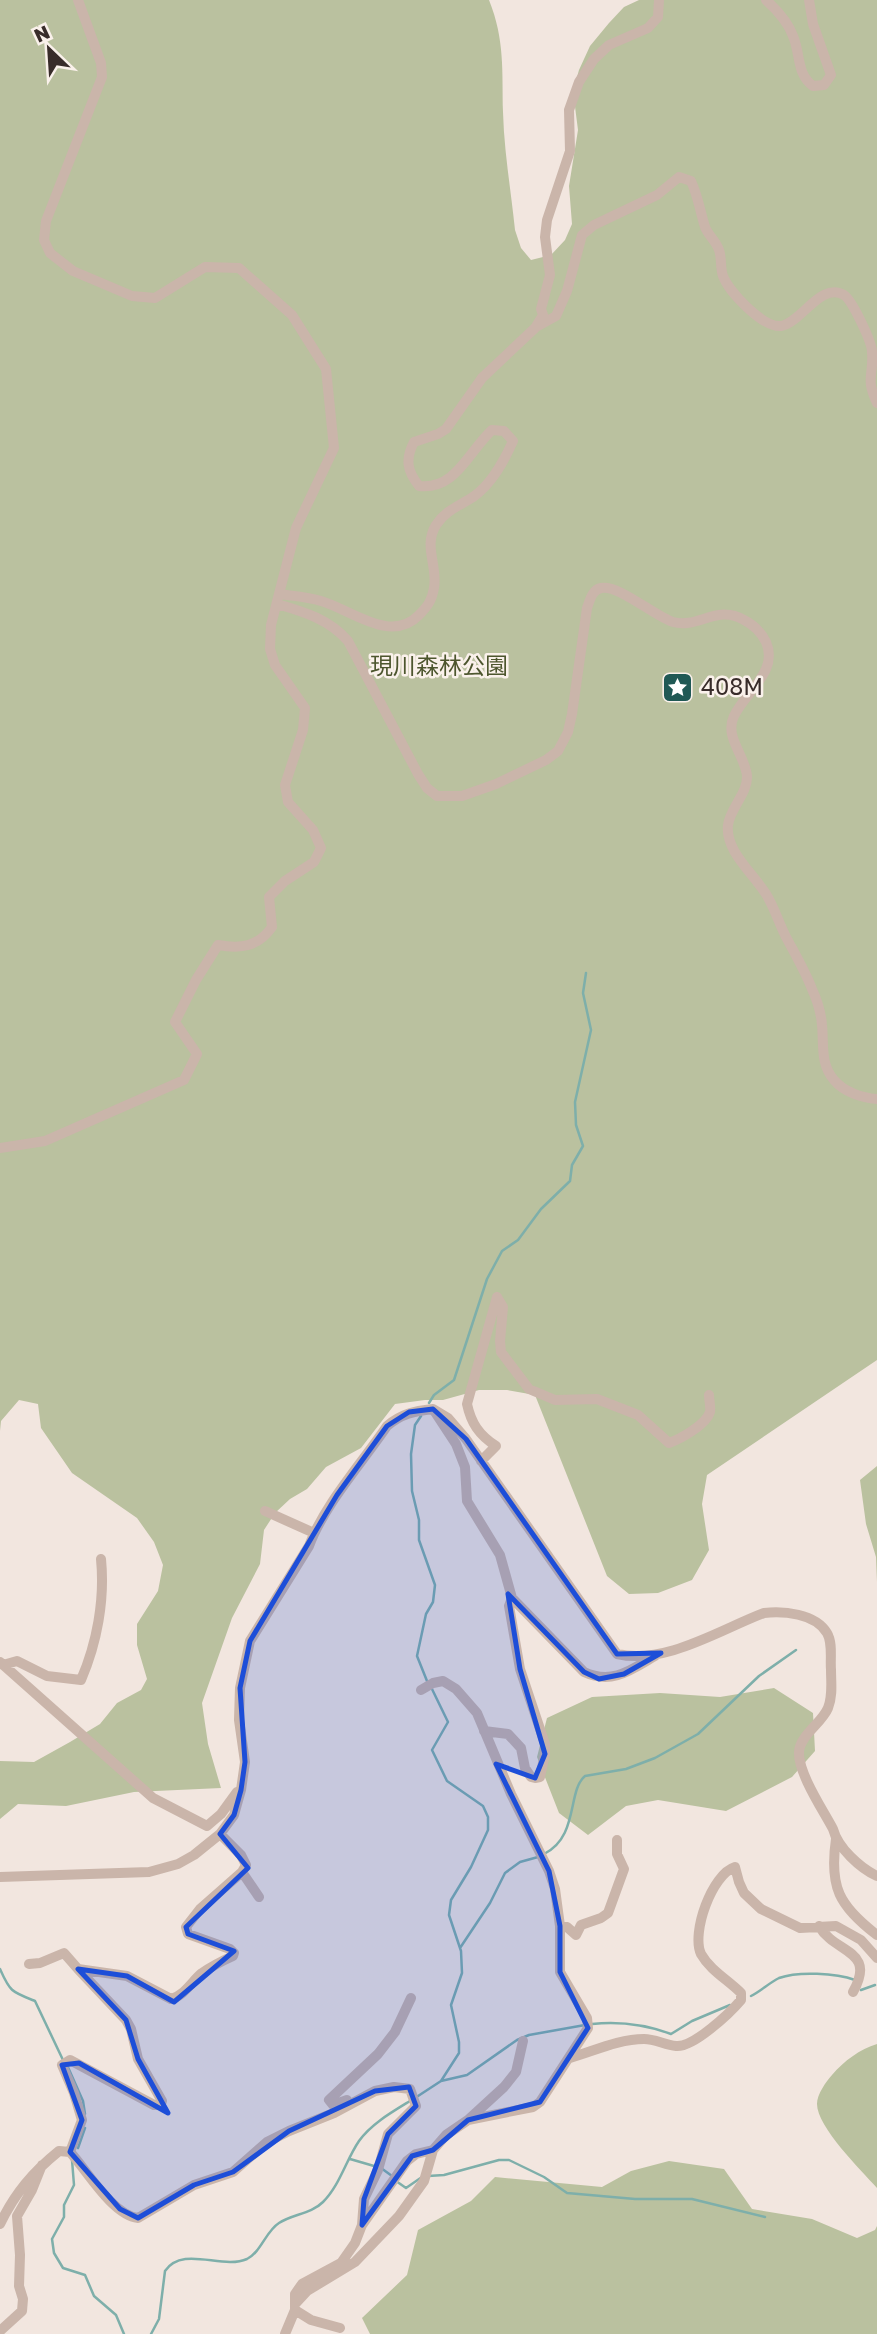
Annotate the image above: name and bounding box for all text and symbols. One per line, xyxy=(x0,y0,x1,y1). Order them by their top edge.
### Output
north arrow xyxy=(14,14,84,84)
text: N xyxy=(30,20,53,47)
park label: 現川森林公園 xyxy=(370,651,508,679)
place icon: 408M xyxy=(661,670,695,704)
place label: 408M xyxy=(701,672,763,700)

